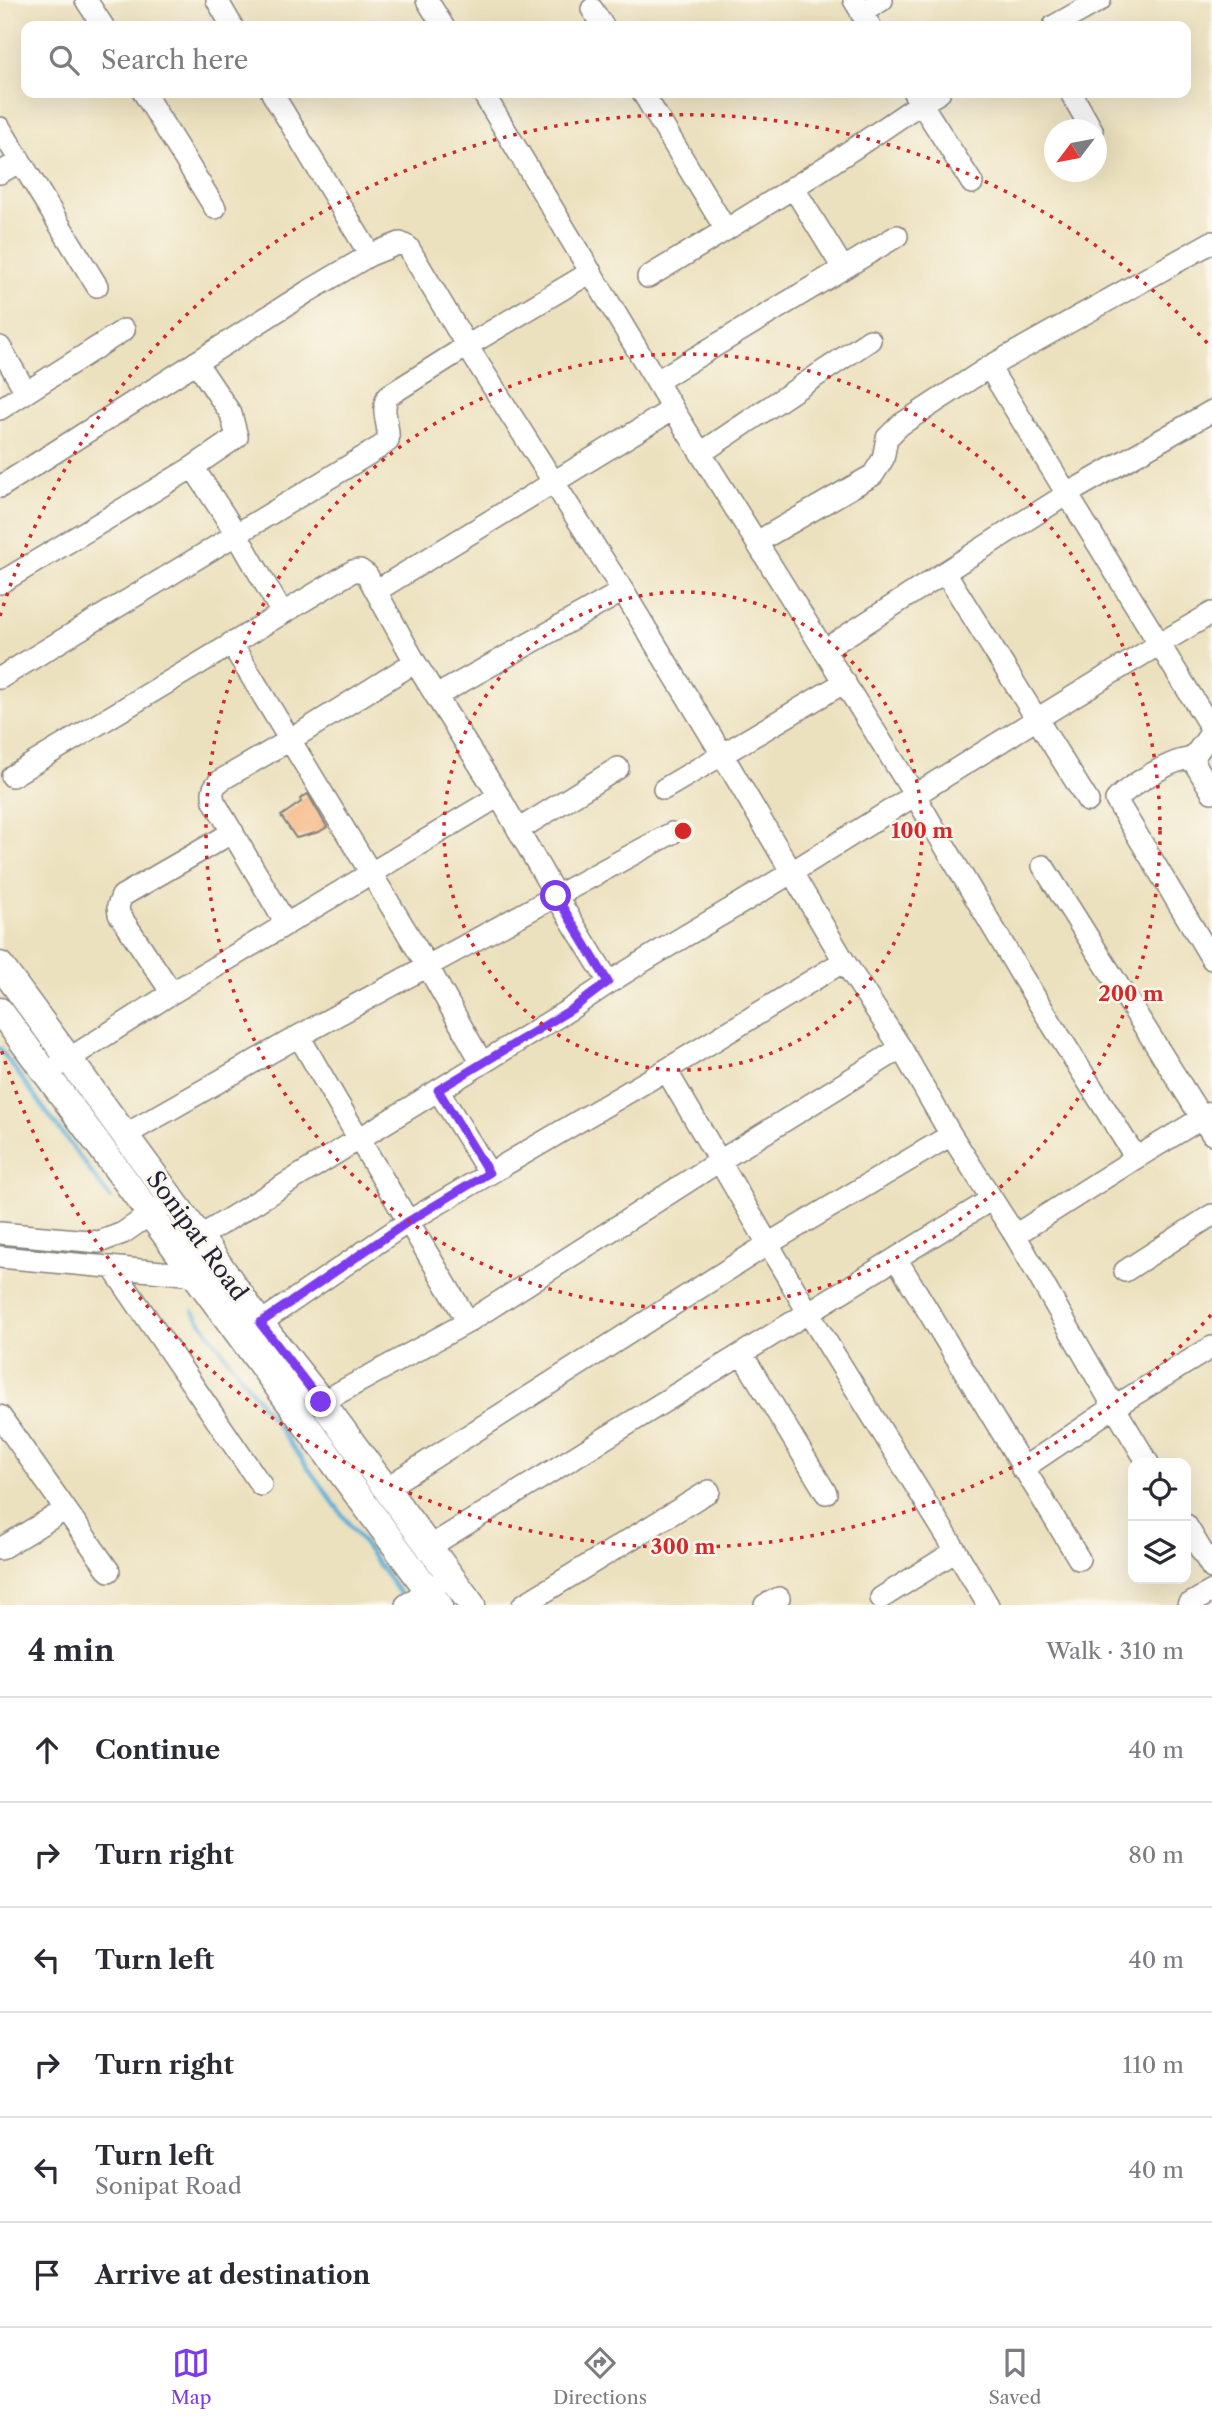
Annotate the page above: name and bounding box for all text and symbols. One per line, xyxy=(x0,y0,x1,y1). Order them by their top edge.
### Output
search box xyxy=(21,21,1191,98)
icon: search xyxy=(45,41,83,79)
text: Search here xyxy=(101,44,248,76)
north arrow xyxy=(1044,119,1107,182)
text: 100 m xyxy=(891,818,953,843)
centre of rings xyxy=(671,819,695,843)
route start xyxy=(540,880,571,911)
text: 200 m xyxy=(1098,981,1164,1006)
street label: Sonipat Road xyxy=(141,1165,254,1306)
route end xyxy=(305,1386,336,1417)
map controls xyxy=(1128,1458,1191,1584)
button: locate xyxy=(1128,1458,1191,1521)
button: layers xyxy=(1128,1521,1191,1584)
text: 300 m xyxy=(651,1534,715,1559)
text: 4 min xyxy=(28,1632,114,1669)
text: Walk · 310 m xyxy=(1046,1637,1184,1665)
icon: ahead xyxy=(28,1731,66,1769)
text: Continue xyxy=(95,1734,220,1766)
text: 40 m xyxy=(1129,1736,1184,1764)
icon: right xyxy=(28,1836,66,1874)
text: Turn right xyxy=(95,1839,234,1871)
text: 80 m xyxy=(1128,1841,1184,1869)
icon: left xyxy=(28,1941,66,1979)
text: Turn left xyxy=(95,1944,214,1976)
text: 40 m xyxy=(1129,1946,1184,1974)
icon: right xyxy=(28,2046,66,2084)
text: Turn right xyxy=(95,2049,234,2081)
text: 110 m xyxy=(1123,2051,1184,2079)
text: Turn left xyxy=(95,2140,214,2172)
icon: left xyxy=(28,2151,66,2189)
text: 40 m xyxy=(1129,2156,1184,2184)
text: Sonipat Road xyxy=(95,2172,242,2200)
icon: arrive xyxy=(28,2256,66,2294)
text: Arrive at destination xyxy=(95,2259,370,2291)
tab: Map xyxy=(171,2344,212,2409)
tab: Directions xyxy=(553,2344,647,2409)
tab: Saved xyxy=(988,2344,1041,2409)

